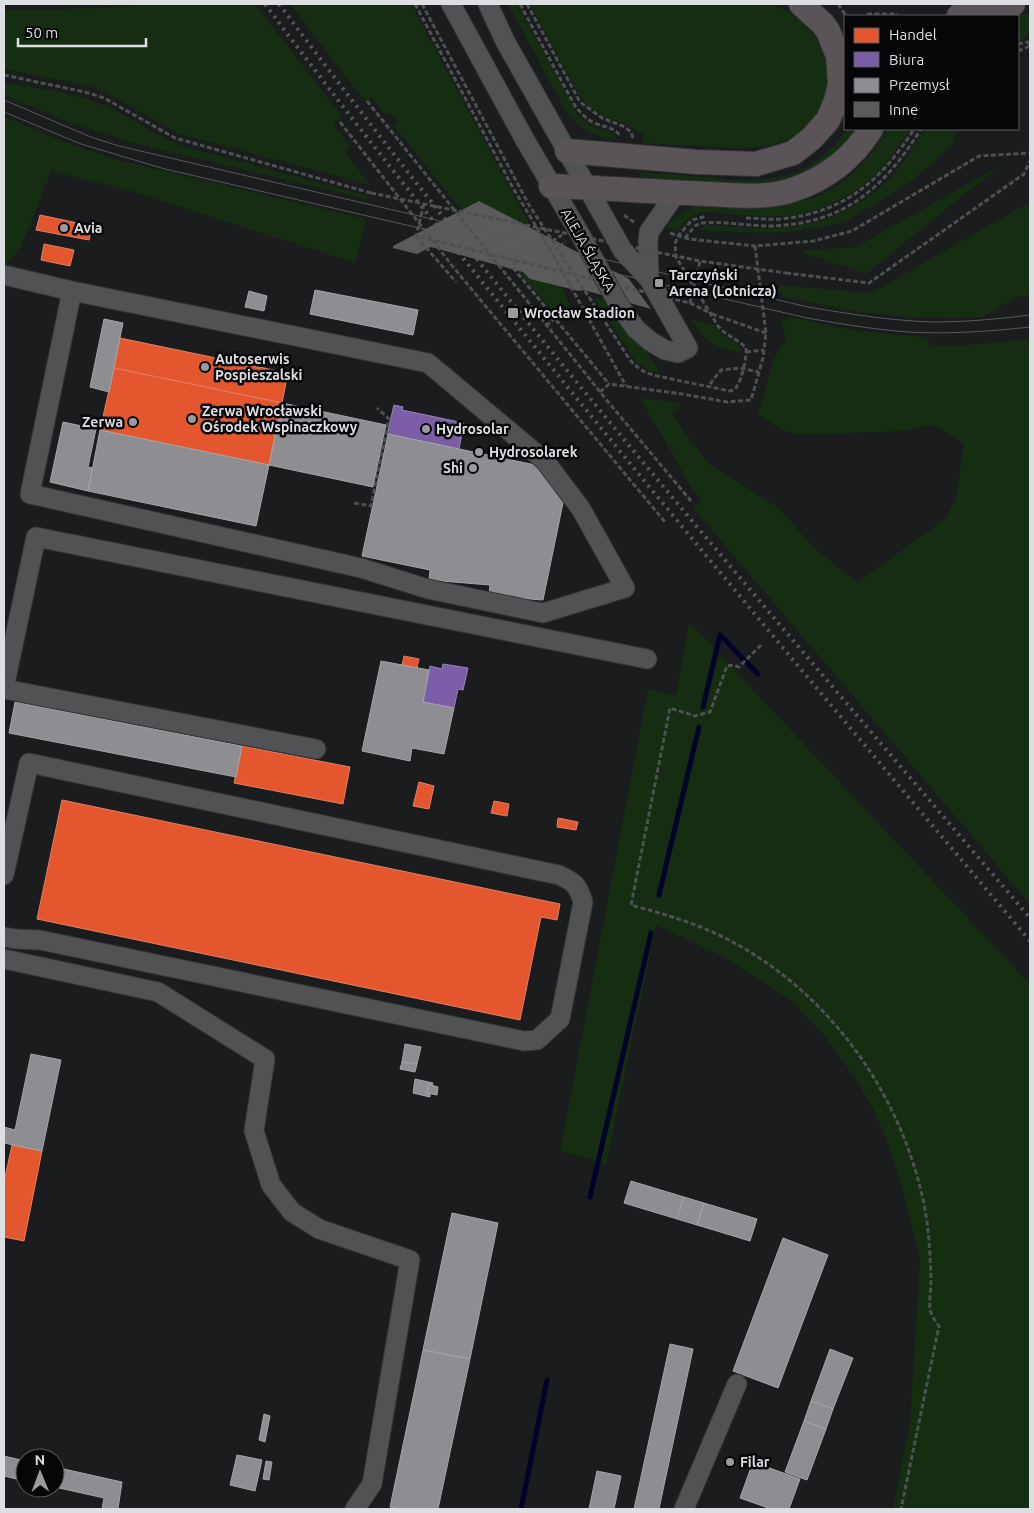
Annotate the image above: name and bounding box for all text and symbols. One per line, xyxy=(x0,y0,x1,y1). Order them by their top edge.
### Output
scale bar xyxy=(18,15,145,47)
legend xyxy=(844,15,1019,130)
text: 50 m xyxy=(25,24,58,41)
text: Handel xyxy=(889,26,937,43)
text: Biura xyxy=(889,51,924,68)
text: Przemysł xyxy=(889,76,949,93)
text: Inne xyxy=(889,101,918,118)
street label: ALEJA ŚLĄSKA xyxy=(558,205,619,294)
place label: Avia xyxy=(74,220,102,236)
marker: Avia xyxy=(58,222,70,234)
place label: Tarczyński Arena (Lotnicza) xyxy=(669,267,777,299)
marker: Tarczyński Arena (Lotnicza) xyxy=(653,277,665,289)
place label: Wrocław Stadion xyxy=(524,305,635,321)
marker: Wrocław Stadion xyxy=(506,306,520,320)
place label: Autoserwis Pospieszalski xyxy=(215,351,303,383)
marker: Autoserwis Pospieszalski xyxy=(199,361,211,373)
place label: Zerwa Wrocławski Ośrodek Wspinaczkowy xyxy=(202,403,358,435)
marker: Zerwa Wrocławski Ośrodek Wspinaczkowy xyxy=(186,413,198,425)
place label: Zerwa xyxy=(82,414,123,430)
marker: Zerwa xyxy=(127,416,139,428)
place label: Hydrosolar xyxy=(436,421,509,437)
marker: Hydrosolar xyxy=(420,423,432,435)
place label: Hydrosolarek xyxy=(489,444,578,460)
marker: Hydrosolarek xyxy=(473,446,485,458)
place label: Shi xyxy=(443,460,463,476)
marker: Shi xyxy=(467,462,479,474)
north arrow xyxy=(15,1448,65,1498)
text: N xyxy=(34,1452,45,1468)
place label: Filar xyxy=(740,1454,770,1470)
marker: Filar xyxy=(724,1456,736,1468)

